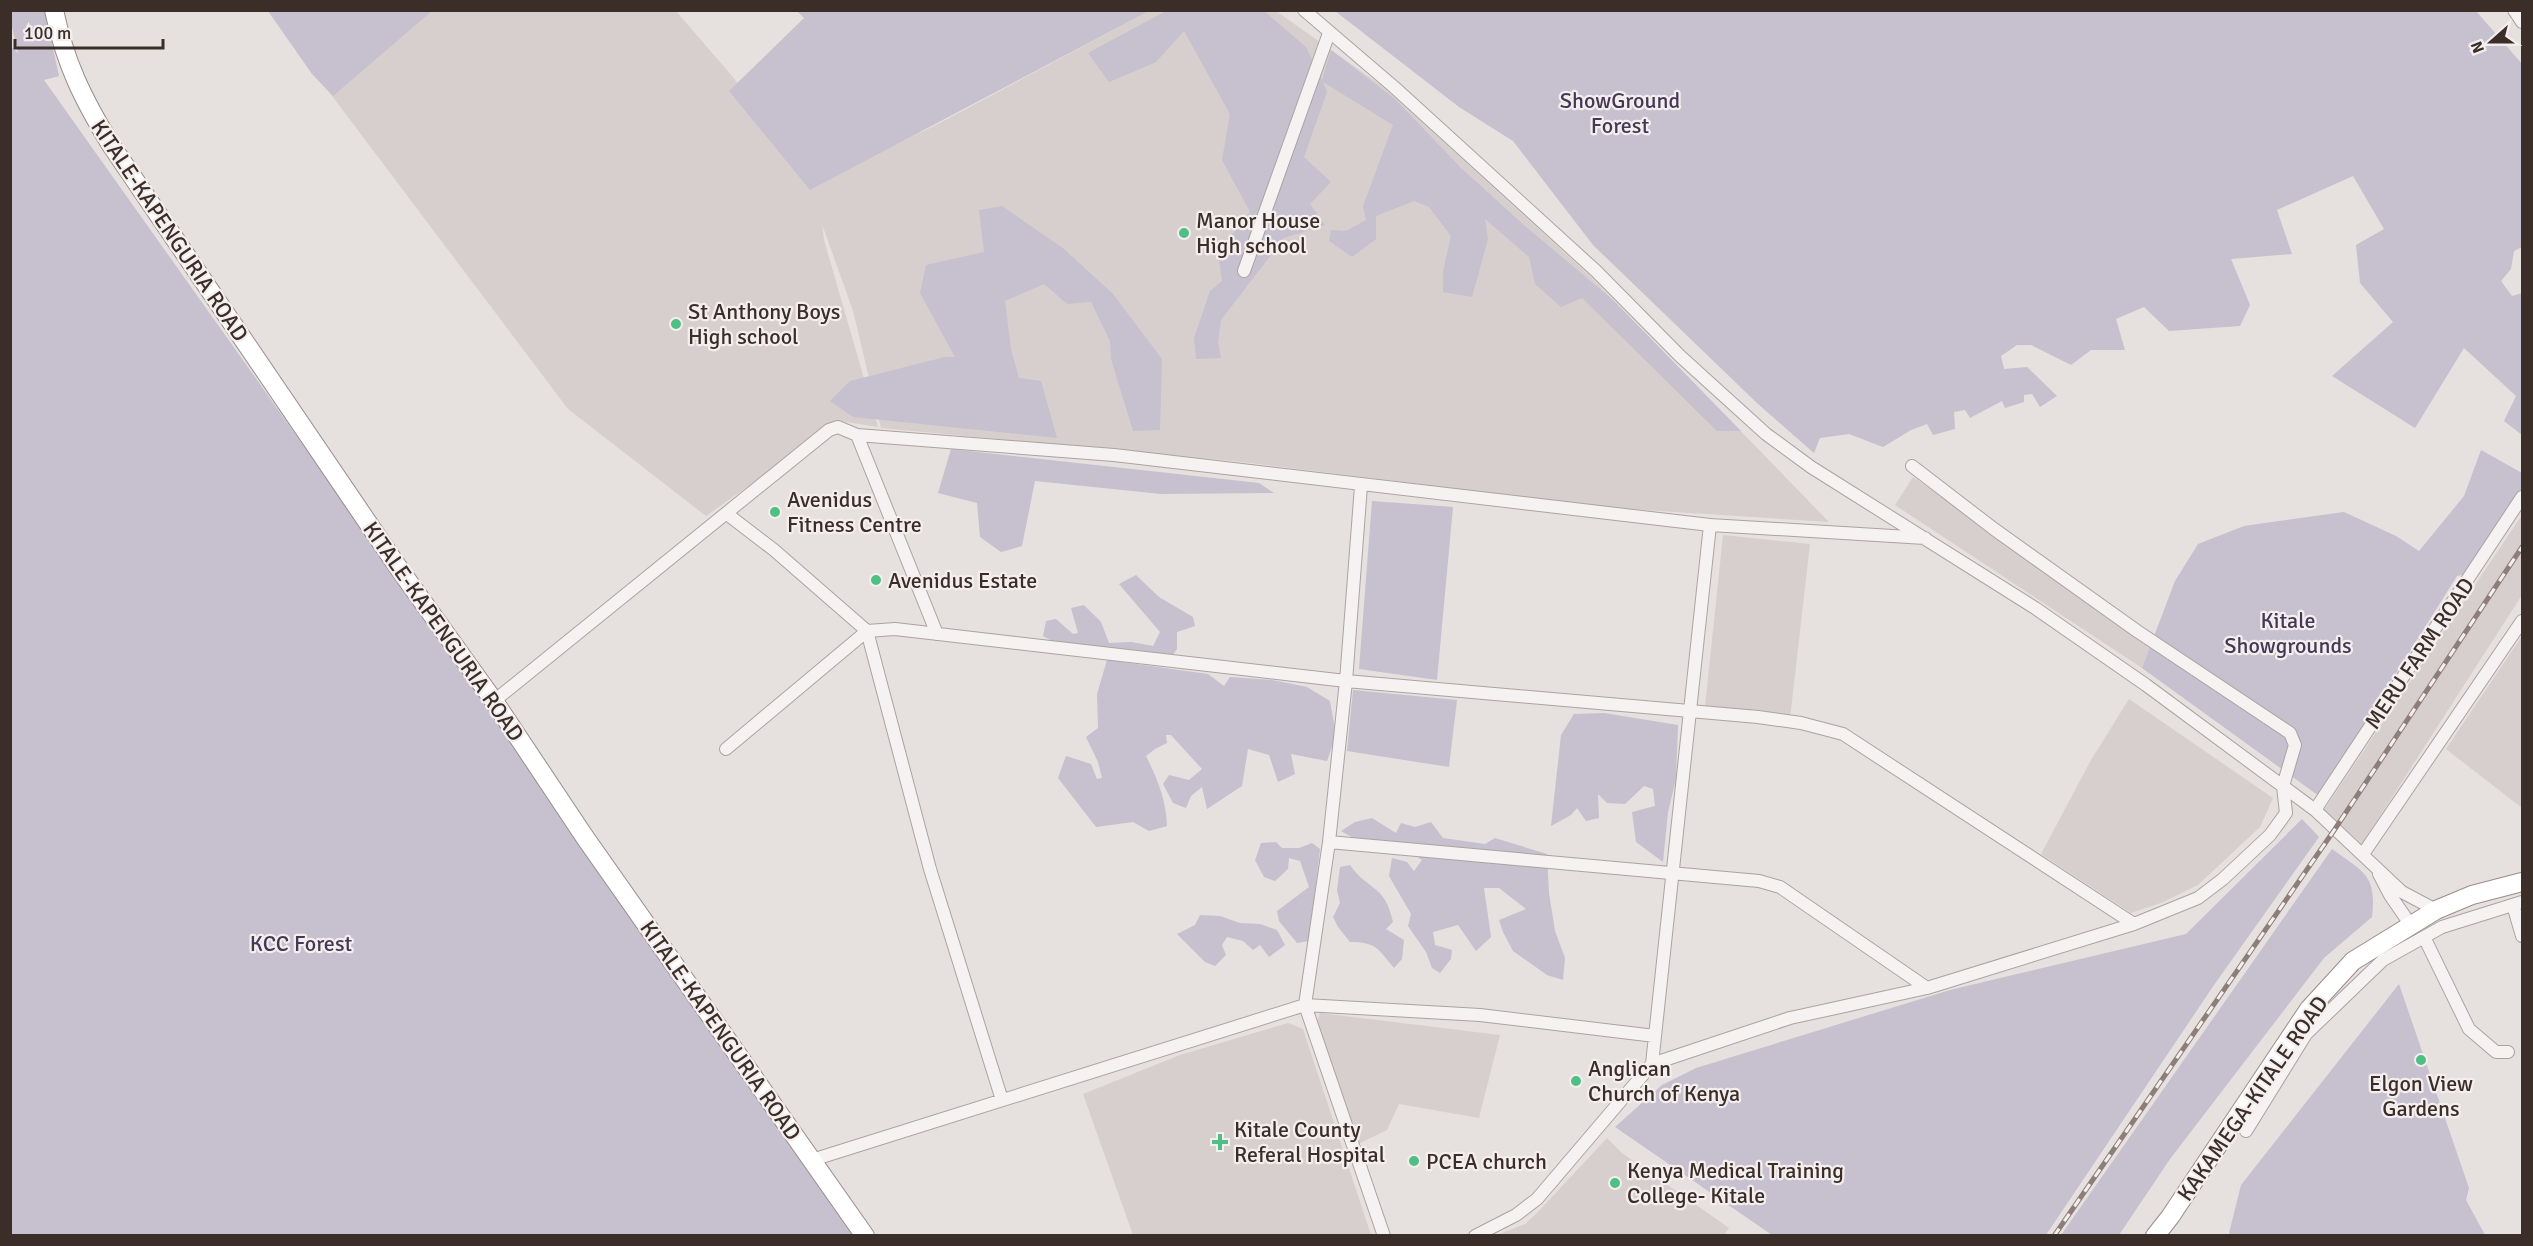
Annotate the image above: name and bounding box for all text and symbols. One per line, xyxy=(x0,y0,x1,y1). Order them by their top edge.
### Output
scale bar xyxy=(15,12,164,50)
north arrow xyxy=(2461,12,2521,72)
text: 100 m xyxy=(24,22,71,44)
text: N xyxy=(2467,38,2489,56)
park label: ShowGround Forest xyxy=(1560,87,1680,139)
street label: KITALE-KAPENGURIA ROAD xyxy=(85,114,254,346)
place label: Manor House High school xyxy=(1196,207,1320,259)
marker: Manor House High school xyxy=(1177,226,1191,240)
place label: St Anthony Boys High school xyxy=(688,298,840,350)
marker: St Anthony Boys High school xyxy=(669,317,683,331)
place label: Avenidus Fitness Centre xyxy=(787,486,922,538)
marker: Avenidus Fitness Centre xyxy=(768,505,782,519)
street label: KITALE-KAPENGURIA ROAD xyxy=(357,516,530,746)
place label: Avenidus Estate xyxy=(888,567,1037,594)
street label: MERU FARM ROAD xyxy=(2359,572,2480,734)
marker: Avenidus Estate xyxy=(869,573,883,587)
park label: Kitale Showgrounds xyxy=(2224,607,2352,659)
street label: KITALE-KAPENGURIA ROAD xyxy=(634,915,807,1145)
park label: KCC Forest xyxy=(250,930,353,957)
street label: KAKAMEGA-KITALE ROAD xyxy=(2171,990,2334,1206)
marker: Elgon View Gardens xyxy=(2414,1053,2428,1067)
place label: Anglican Church of Kenya xyxy=(1588,1055,1740,1107)
place label: Elgon View Gardens xyxy=(2369,1070,2473,1122)
marker: Anglican Church of Kenya xyxy=(1569,1074,1583,1088)
place label: Kitale County Referal Hospital xyxy=(1234,1116,1385,1168)
marker: Kitale County Referal Hospital xyxy=(1211,1133,1229,1151)
place label: PCEA church xyxy=(1426,1148,1547,1175)
marker: PCEA church xyxy=(1407,1154,1421,1168)
place label: Kenya Medical Training College- Kitale xyxy=(1627,1157,1844,1209)
marker: Kenya Medical Training College- Kitale xyxy=(1608,1176,1622,1190)

